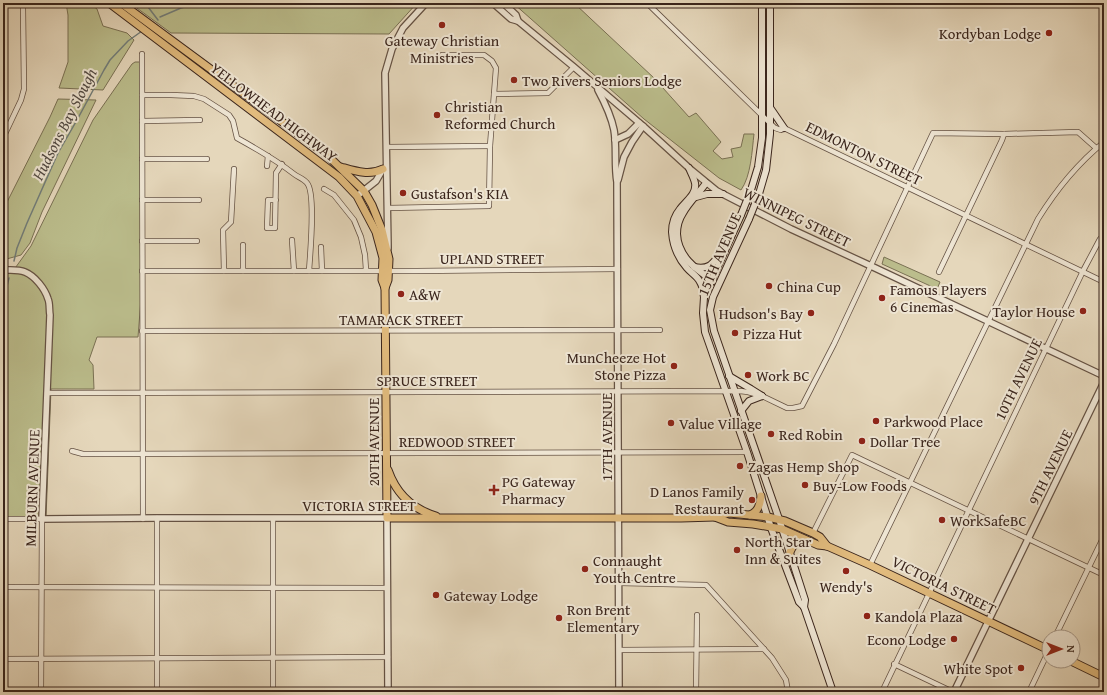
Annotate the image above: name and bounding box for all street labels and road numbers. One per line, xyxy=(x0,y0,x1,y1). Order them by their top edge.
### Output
street label: YELLOWHEAD HIGHWAY xyxy=(206,57,342,167)
street label: EDMONTON STREET xyxy=(803,116,926,190)
street label: WINNIPEG STREET xyxy=(740,182,855,252)
street label: 15TH AVENUE xyxy=(692,209,746,299)
street label: UPLAND STREET xyxy=(440,248,545,269)
street label: TAMARACK STREET xyxy=(339,309,463,330)
street label: 10TH AVENUE xyxy=(989,334,1047,423)
street label: SPRUCE STREET xyxy=(377,370,478,391)
street label: 17TH AVENUE xyxy=(596,392,617,481)
street label: 20TH AVENUE xyxy=(363,397,384,486)
street label: 9TH AVENUE xyxy=(1023,425,1077,508)
street label: MILBURN AVENUE xyxy=(19,429,45,547)
street label: REDWOOD STREET xyxy=(399,431,516,452)
street label: VICTORIA STREET xyxy=(302,495,416,516)
street label: VICTORIA STREET xyxy=(888,551,1000,620)

